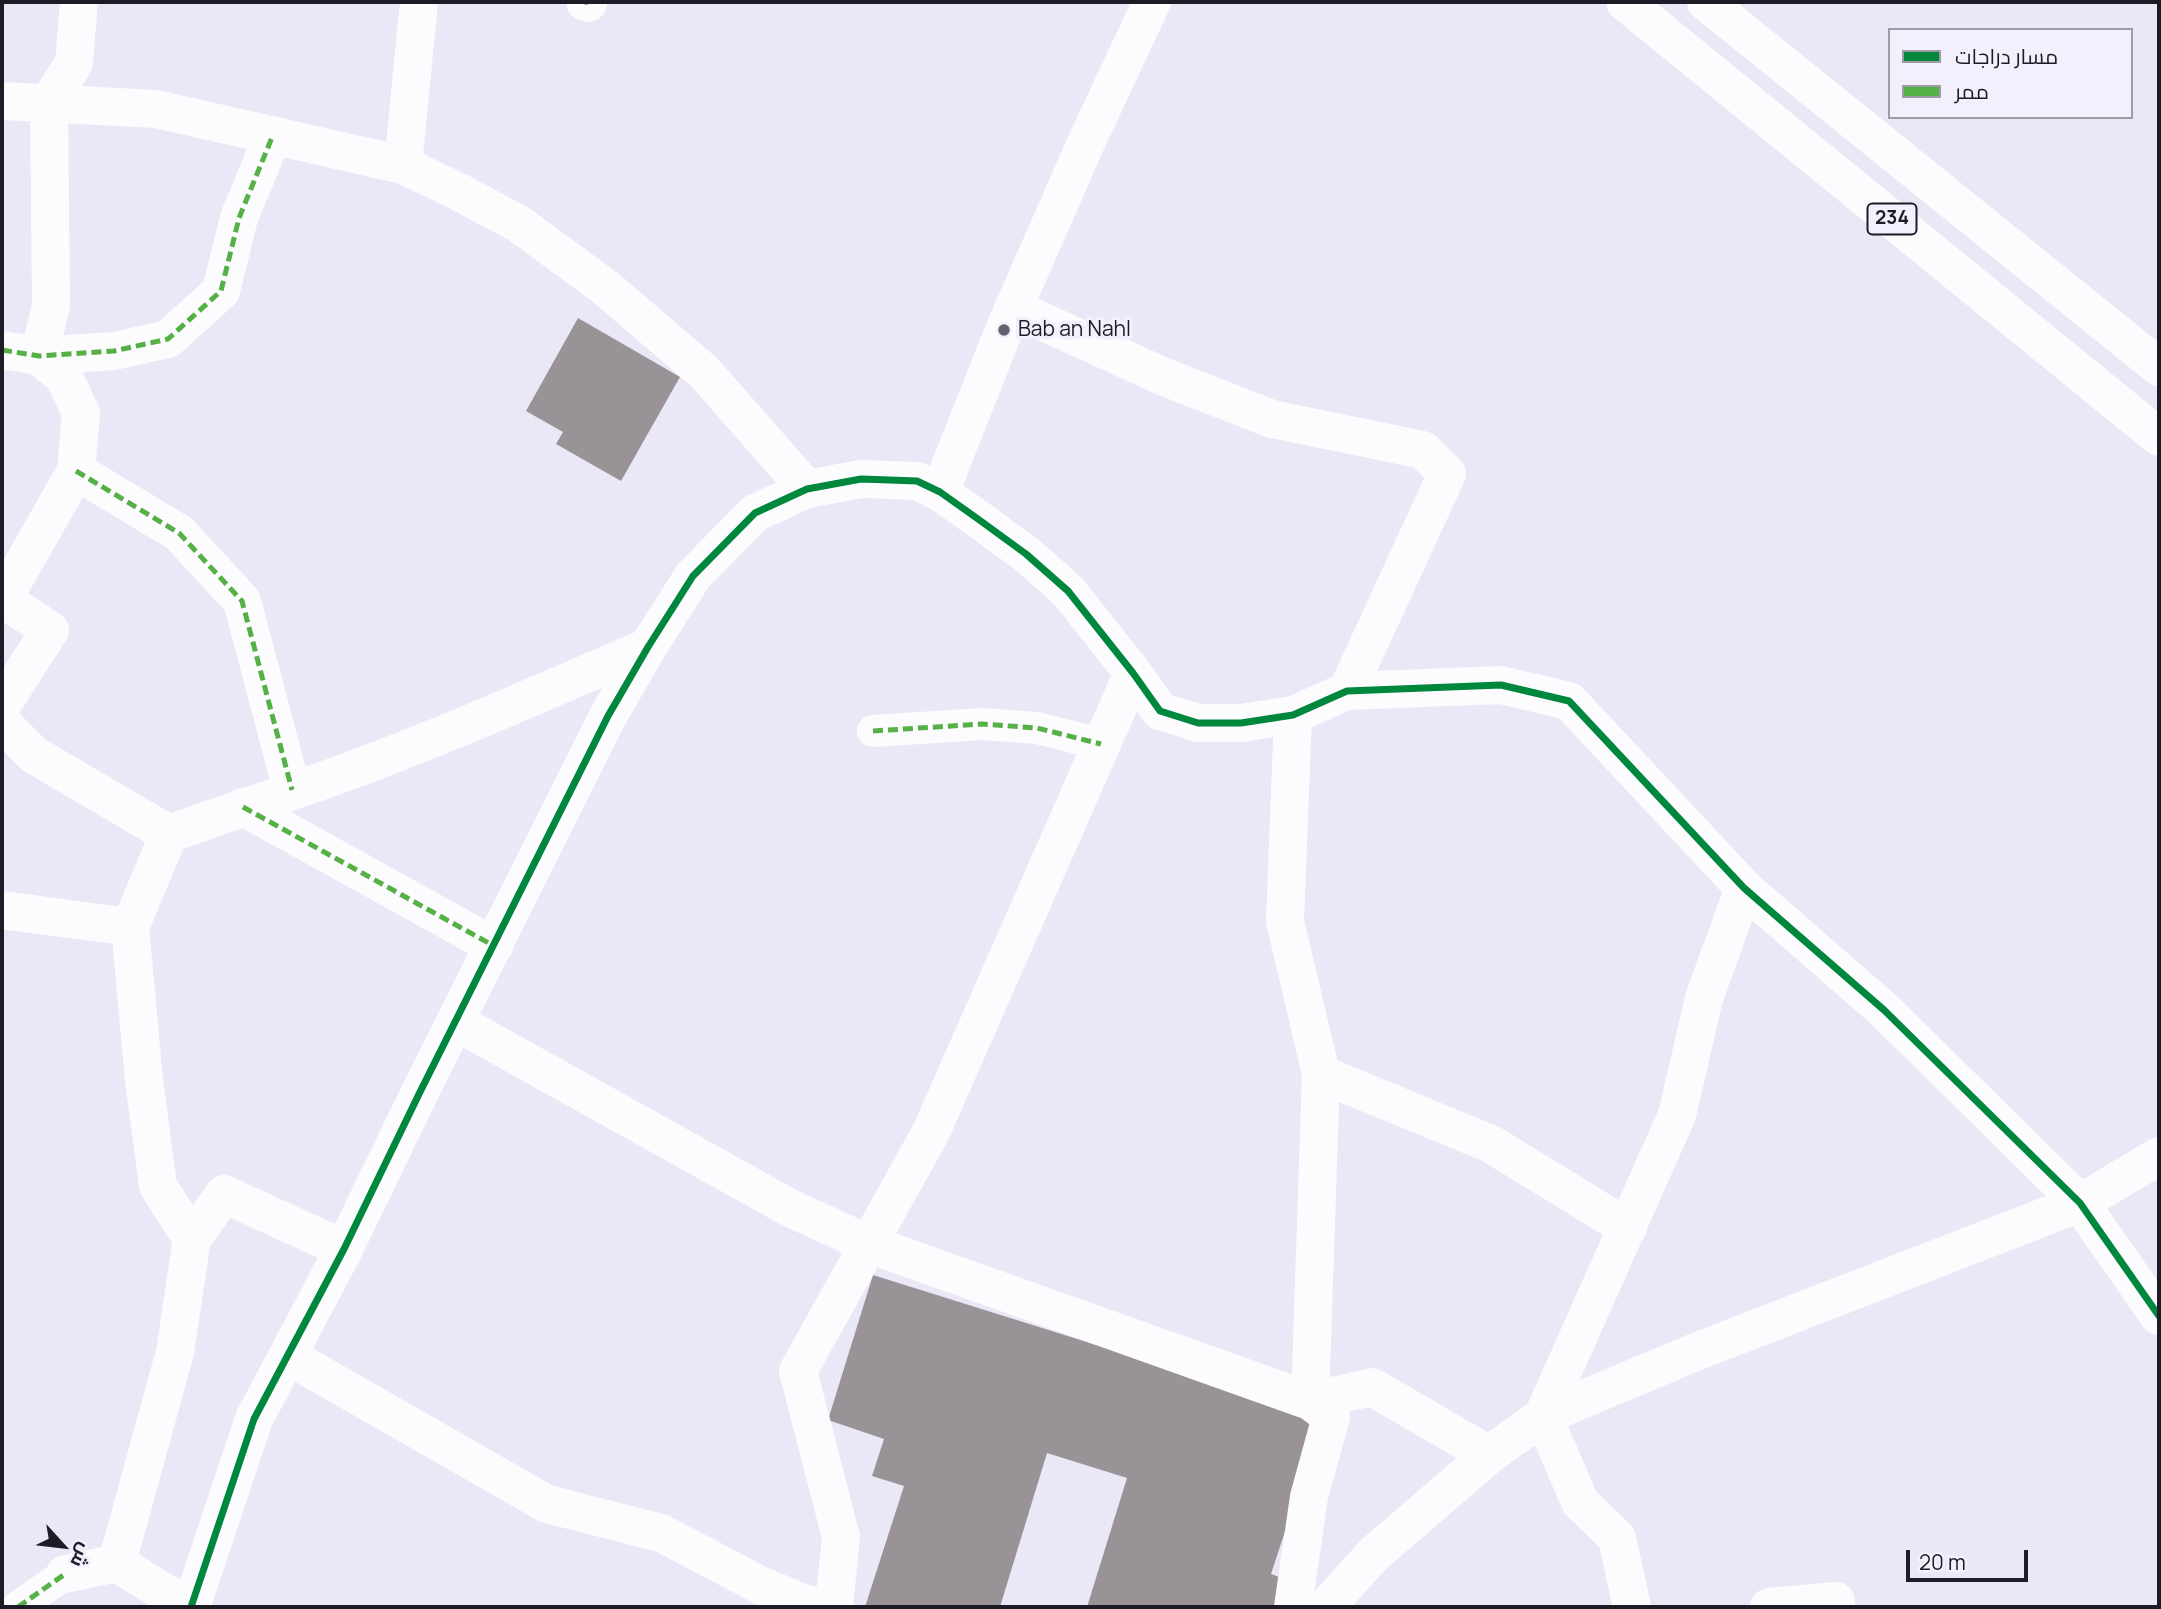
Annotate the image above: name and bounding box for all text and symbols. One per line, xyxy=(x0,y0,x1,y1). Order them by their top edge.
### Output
legend xyxy=(1888,28,2133,119)
text: مسار دراجات xyxy=(1955,42,2058,70)
text: ممر xyxy=(1955,77,1989,105)
road number: 234 xyxy=(1868,204,1916,234)
place label: Bab an Nahl xyxy=(1018,317,1131,343)
marker: Bab an Nahl xyxy=(996,322,1012,338)
north arrow xyxy=(28,1511,98,1581)
scale bar xyxy=(1909,1536,2032,1580)
text: ش xyxy=(65,1539,99,1572)
text: 20 m xyxy=(1919,1548,1966,1576)

